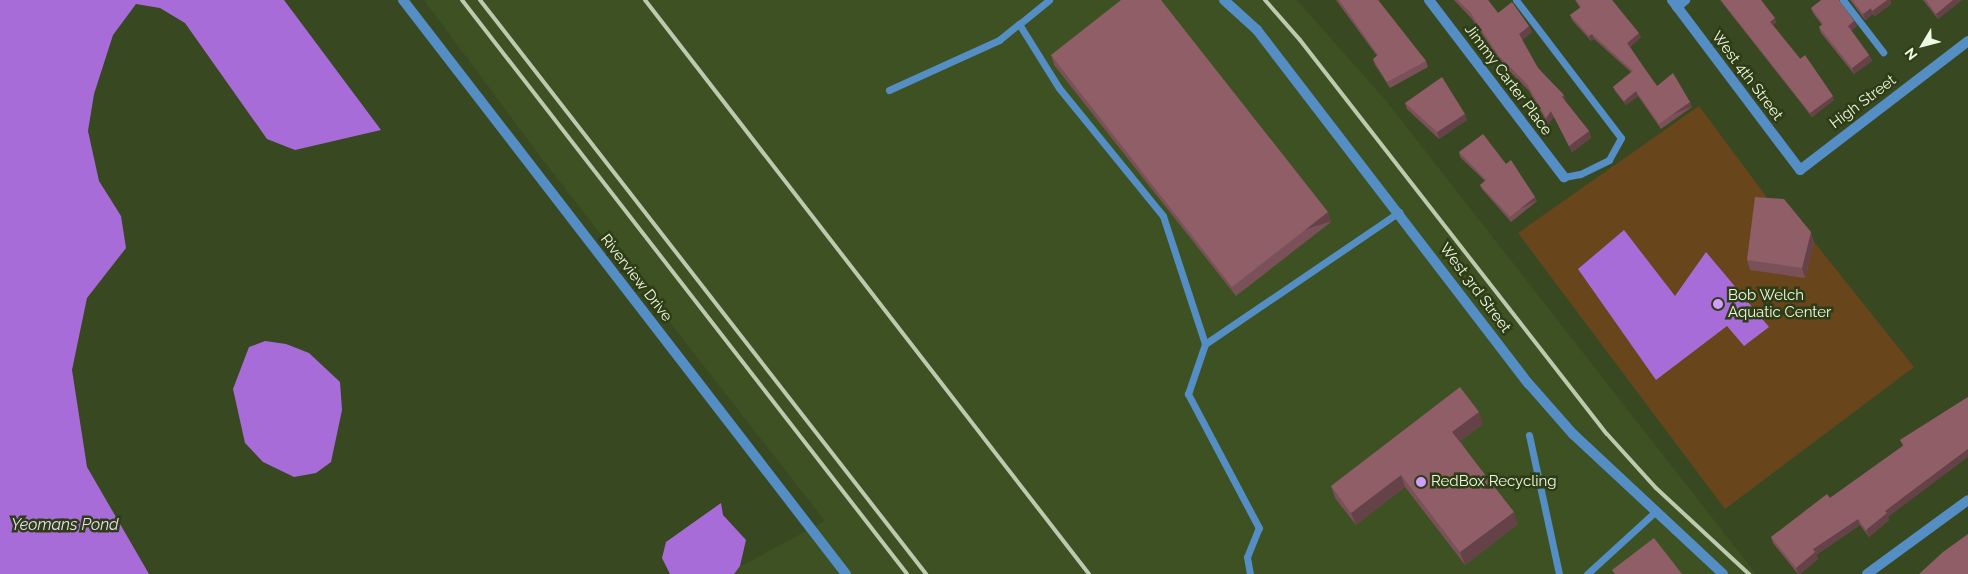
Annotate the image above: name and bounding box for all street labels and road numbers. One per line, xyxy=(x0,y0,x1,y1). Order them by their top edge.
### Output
street label: Jimmy Carter Place xyxy=(1460,21,1556,139)
street label: West 4th Street xyxy=(1708,28,1786,124)
street label: High Street xyxy=(1827,71,1899,133)
street label: Riverview Drive xyxy=(596,231,676,325)
street label: West 3rd Street xyxy=(1435,240,1515,336)

